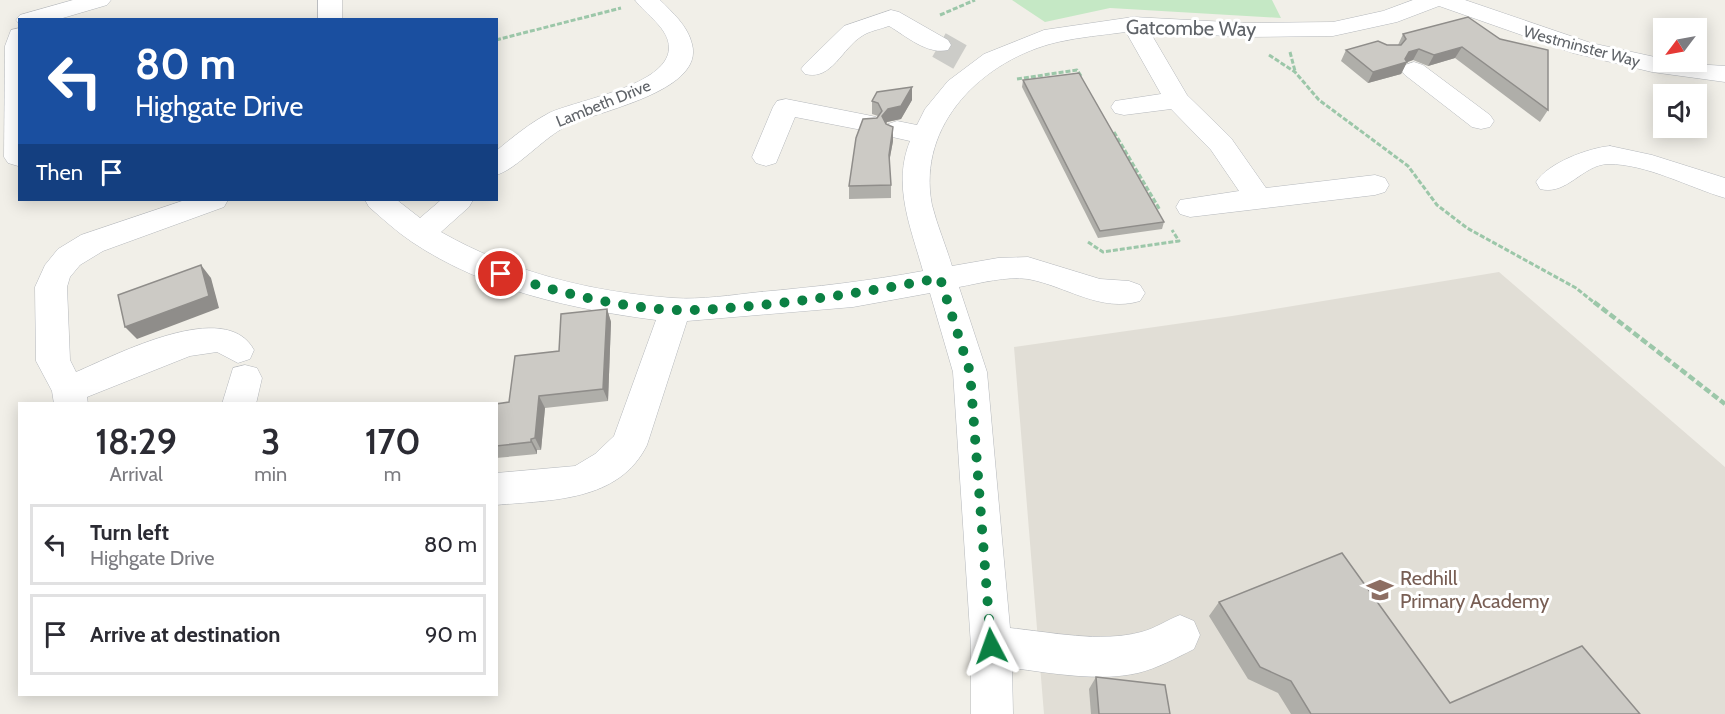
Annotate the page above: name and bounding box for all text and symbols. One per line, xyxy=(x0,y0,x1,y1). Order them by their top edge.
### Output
street label: Gatcombe Way xyxy=(1126,15,1256,41)
north arrow xyxy=(1653,18,1707,72)
map controls xyxy=(1653,18,1707,138)
street label: Westminster Way xyxy=(1522,22,1642,71)
text: 80 m xyxy=(135,38,236,90)
icon: left xyxy=(36,42,114,120)
street label: Lambeth Drive xyxy=(553,76,653,131)
button: sound xyxy=(1653,84,1707,138)
text: Highgate Drive xyxy=(135,90,303,123)
icon: arrive xyxy=(95,156,128,189)
text: Then xyxy=(36,159,83,186)
pin xyxy=(475,248,526,299)
icon: arrive xyxy=(484,257,517,290)
text: 18:29 xyxy=(95,419,177,463)
text: 3 xyxy=(261,419,280,463)
text: 170 xyxy=(365,419,421,463)
text: Arrival xyxy=(110,462,163,486)
text: min xyxy=(254,462,287,486)
text: m xyxy=(384,462,401,486)
text: Turn left xyxy=(90,519,169,546)
icon: left xyxy=(39,528,72,561)
text: 80 m xyxy=(424,531,477,558)
text: Highgate Drive xyxy=(90,546,215,570)
place label: Redhill Primary Academy xyxy=(1400,566,1549,613)
school or university icon: Redhill Primary Academy xyxy=(1365,575,1395,605)
position arrow xyxy=(959,614,1023,678)
icon: arrive xyxy=(39,618,72,651)
text: Arrive at destination xyxy=(90,621,280,648)
text: 90 m xyxy=(425,621,477,648)

